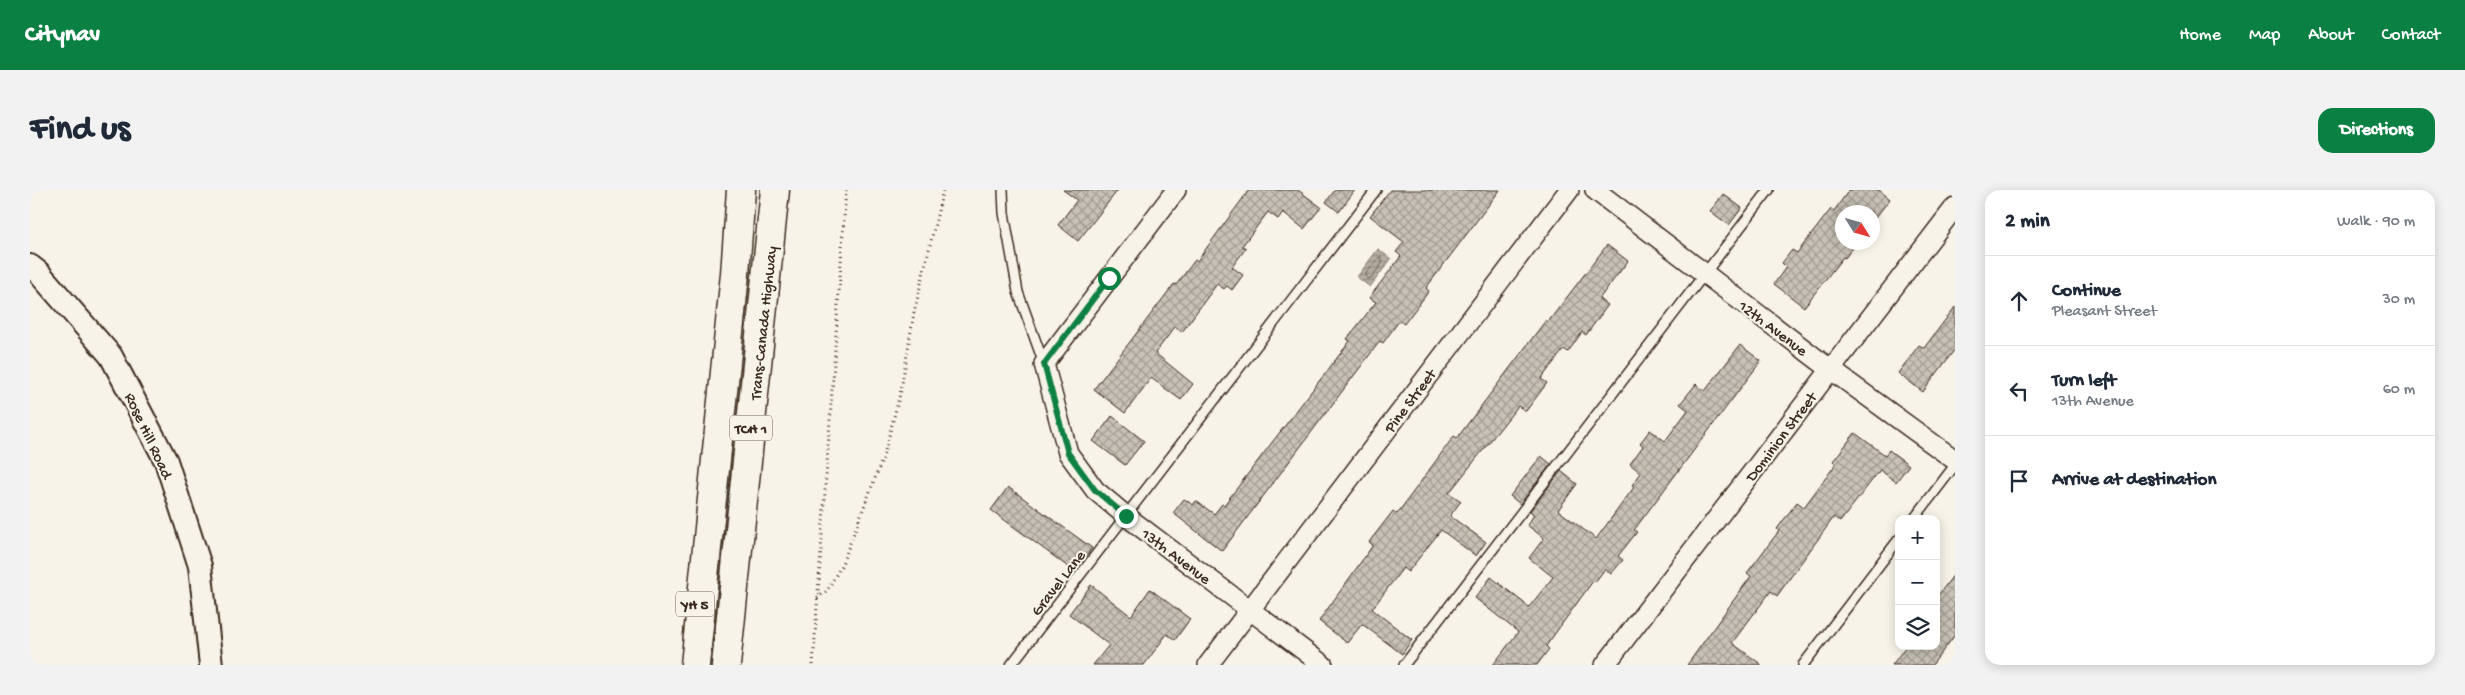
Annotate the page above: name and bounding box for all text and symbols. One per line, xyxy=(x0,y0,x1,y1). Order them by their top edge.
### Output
text: Citynav xyxy=(25,21,100,50)
text: Home xyxy=(2179,25,2221,46)
text: Map xyxy=(2249,25,2280,46)
text: About xyxy=(2308,25,2354,46)
text: Contact xyxy=(2382,25,2440,46)
button: Directions xyxy=(2318,108,2435,153)
text: Find us xyxy=(30,110,130,151)
north arrow xyxy=(1835,205,1880,250)
text: 2 min xyxy=(2005,210,2050,235)
text: Walk · 90 m xyxy=(2337,213,2415,232)
street label: Trans-Canada Highway xyxy=(748,245,783,402)
route start xyxy=(1098,267,1121,290)
text: Continue xyxy=(2052,280,2121,303)
icon: ahead xyxy=(2005,287,2033,315)
text: 30 m xyxy=(2382,291,2415,310)
street label: 12th Avenue xyxy=(1733,297,1811,362)
text: Pleasant Street xyxy=(2052,303,2157,322)
street label: Pine Street xyxy=(1381,365,1443,438)
text: Turn left xyxy=(2052,370,2116,393)
icon: left xyxy=(2005,377,2033,405)
text: 60 m xyxy=(2383,381,2415,400)
street label: Dominion Street xyxy=(1742,388,1823,487)
street label: Rose Hill Road xyxy=(119,390,176,484)
text: 13th Avenue xyxy=(2052,393,2134,412)
road number: TCH 1 xyxy=(730,416,772,440)
icon: arrive xyxy=(2005,467,2033,495)
text: Arrive at destination xyxy=(2052,469,2216,492)
route end xyxy=(1115,505,1138,528)
map controls xyxy=(1895,515,1940,650)
button: + xyxy=(1895,515,1940,560)
street label: 13th Avenue xyxy=(1136,525,1214,590)
street label: Gravel Lane xyxy=(1028,547,1092,621)
button: − xyxy=(1895,560,1940,605)
road number: YH 5 xyxy=(676,592,714,616)
button: layers xyxy=(1895,605,1940,650)

